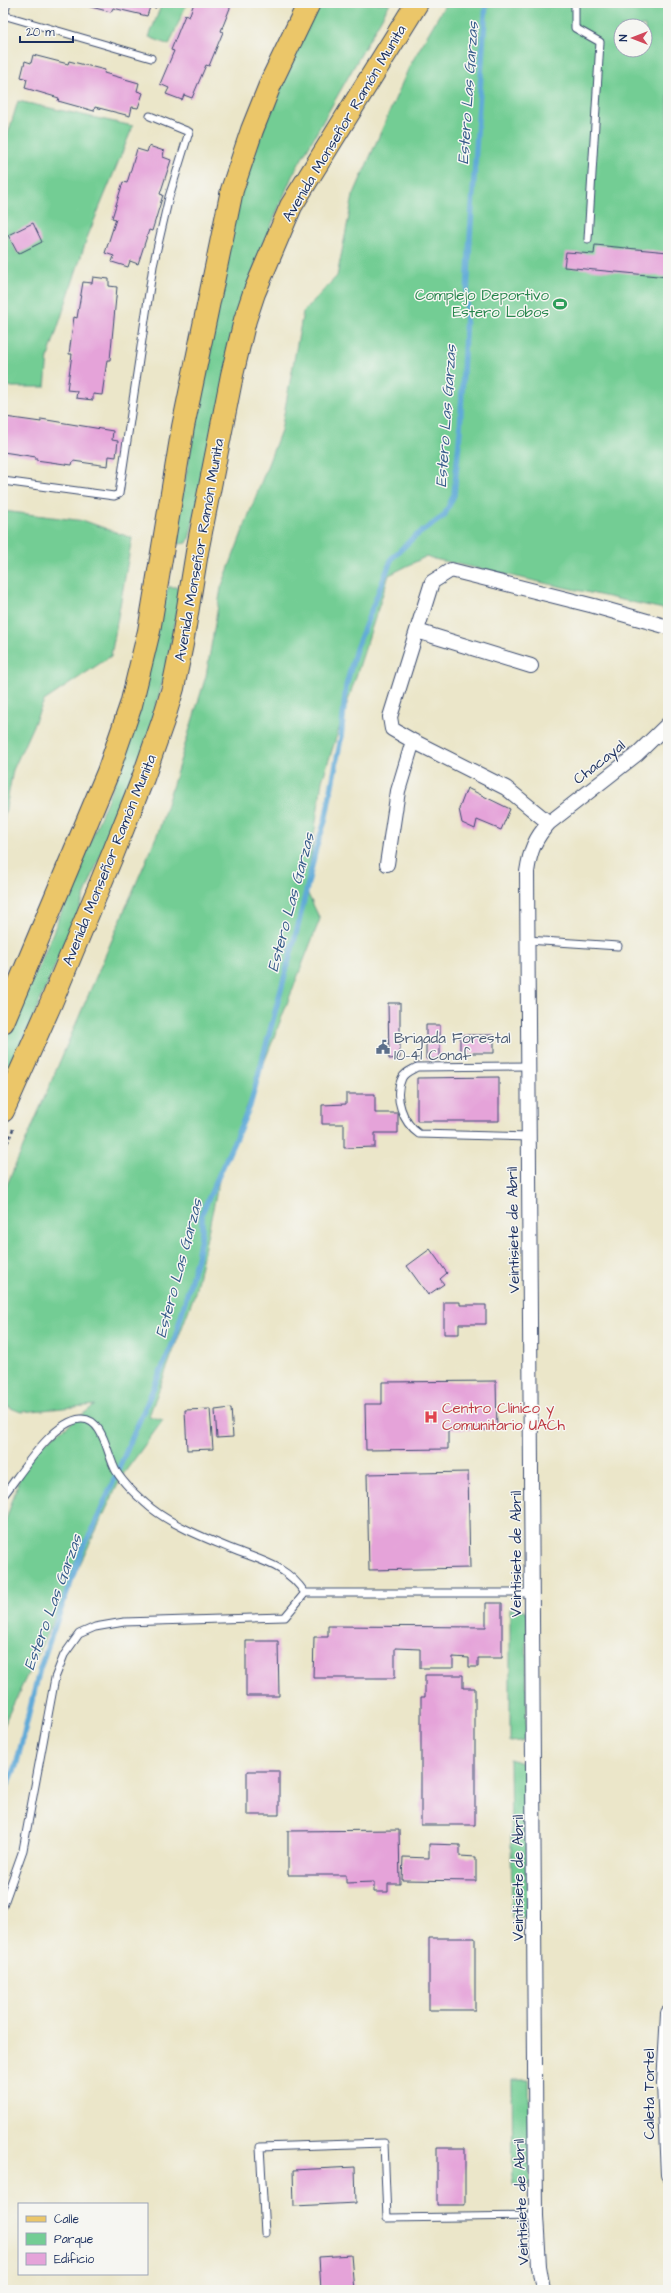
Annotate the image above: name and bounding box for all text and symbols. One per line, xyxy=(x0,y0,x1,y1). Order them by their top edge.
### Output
scale bar xyxy=(20,18,73,44)
north arrow xyxy=(613,18,653,58)
water label: Estero Las Garzas xyxy=(452,20,484,165)
street label: Avenida Monseñor Ramón Munita xyxy=(277,21,412,226)
text: 20 m xyxy=(26,24,55,41)
text: N xyxy=(616,34,631,41)
place label: Complejo Deportivo Estero Lobos xyxy=(415,285,550,323)
sports icon: Complejo Deportivo Estero Lobos xyxy=(552,296,568,312)
water label: Estero Las Garzas xyxy=(430,343,462,488)
street label: Avenida Monseñor Ramón Munita xyxy=(170,436,230,663)
street label: Chacayal xyxy=(569,735,630,790)
street label: Avenida Monseñor Ramón Munita xyxy=(57,751,162,969)
water label: Estero Las Garzas xyxy=(262,830,320,974)
place label: Brigada Forestal 10-41 Conaf xyxy=(394,1028,511,1066)
public building icon: Brigada Forestal 10-41 Conaf xyxy=(375,1039,391,1055)
street label: Veintisiete de Abril xyxy=(502,1167,525,1293)
water label: Estero Las Garzas xyxy=(150,1196,208,1340)
place label: Centro Clínico y Comunitario UACh xyxy=(442,1398,565,1436)
hospital icon: Centro Clínico y Comunitario UACh xyxy=(423,1409,439,1425)
street label: Veintisiete de Abril xyxy=(506,1491,527,1617)
water label: Estero Las Garzas xyxy=(18,1531,88,1673)
street label: Veintisiete de Abril xyxy=(508,1815,529,1941)
street label: Caleta Tortel xyxy=(639,2048,660,2140)
street label: Veintisiete de Abril xyxy=(509,2138,534,2266)
legend xyxy=(18,2203,148,2275)
text: Calle xyxy=(54,2211,79,2228)
text: Parque xyxy=(54,2231,94,2248)
text: Edificio xyxy=(54,2251,94,2268)

